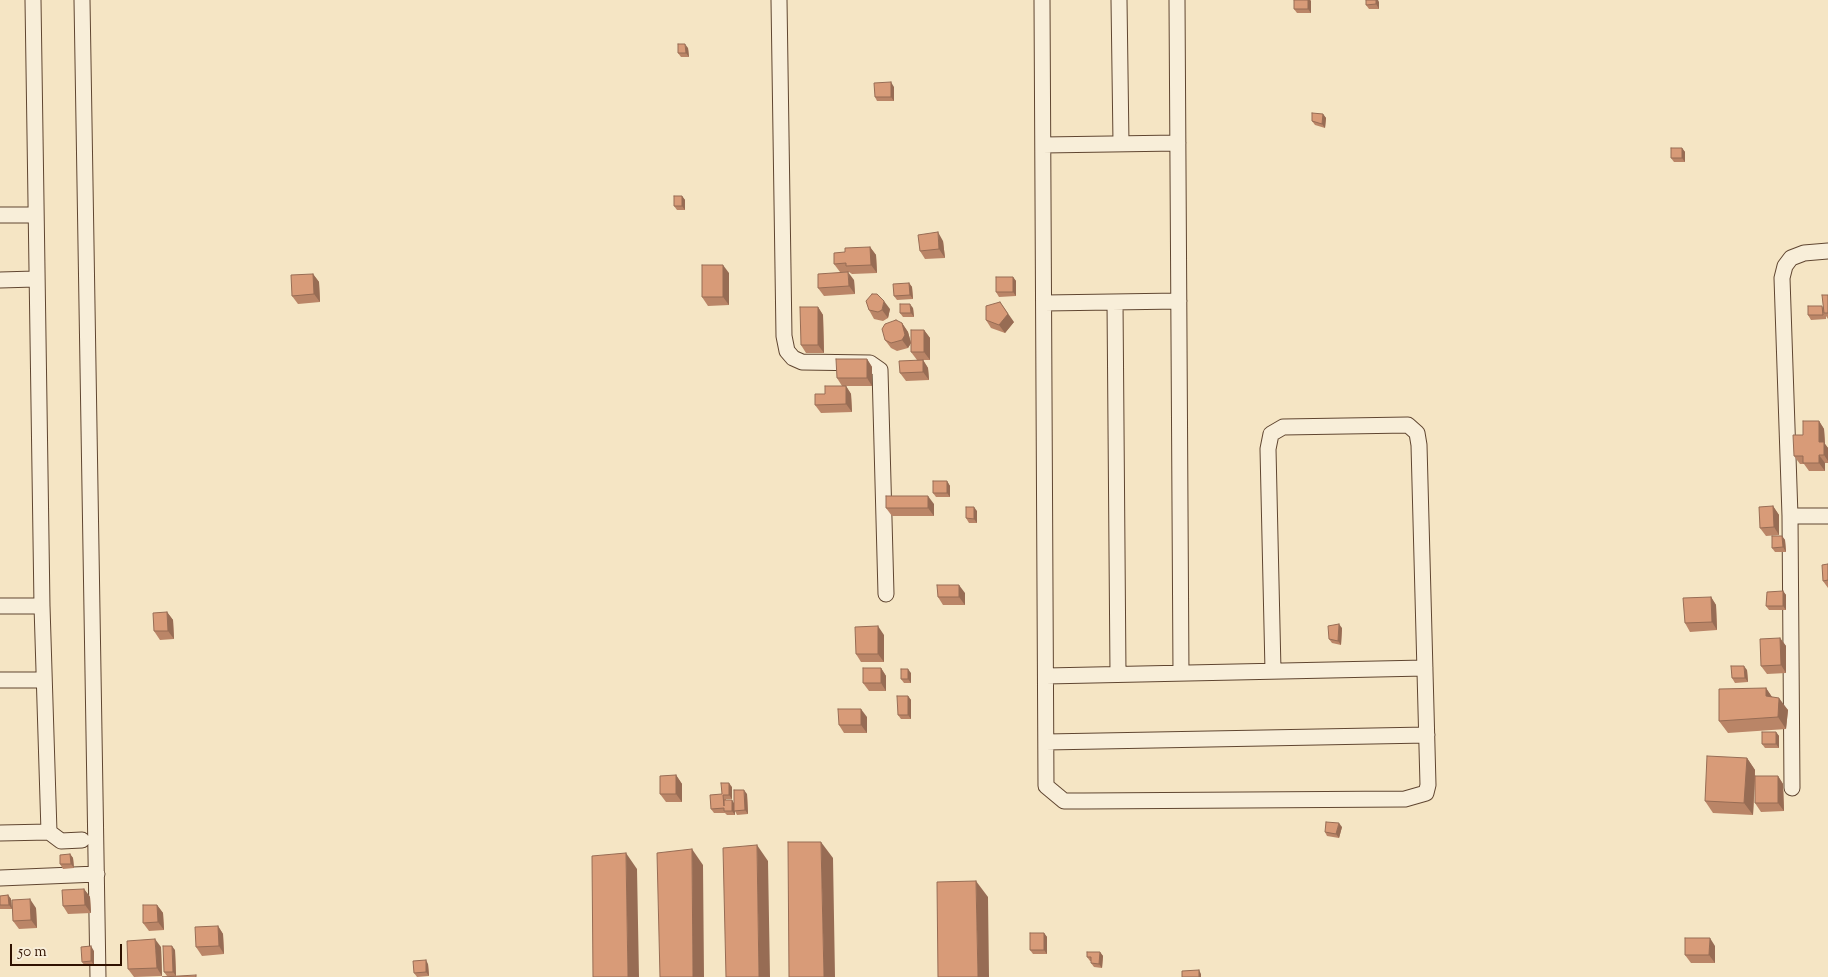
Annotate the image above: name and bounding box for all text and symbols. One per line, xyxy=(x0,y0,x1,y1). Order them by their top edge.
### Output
scale bar xyxy=(12,934,125,966)
text: 50 m xyxy=(18,942,47,963)

